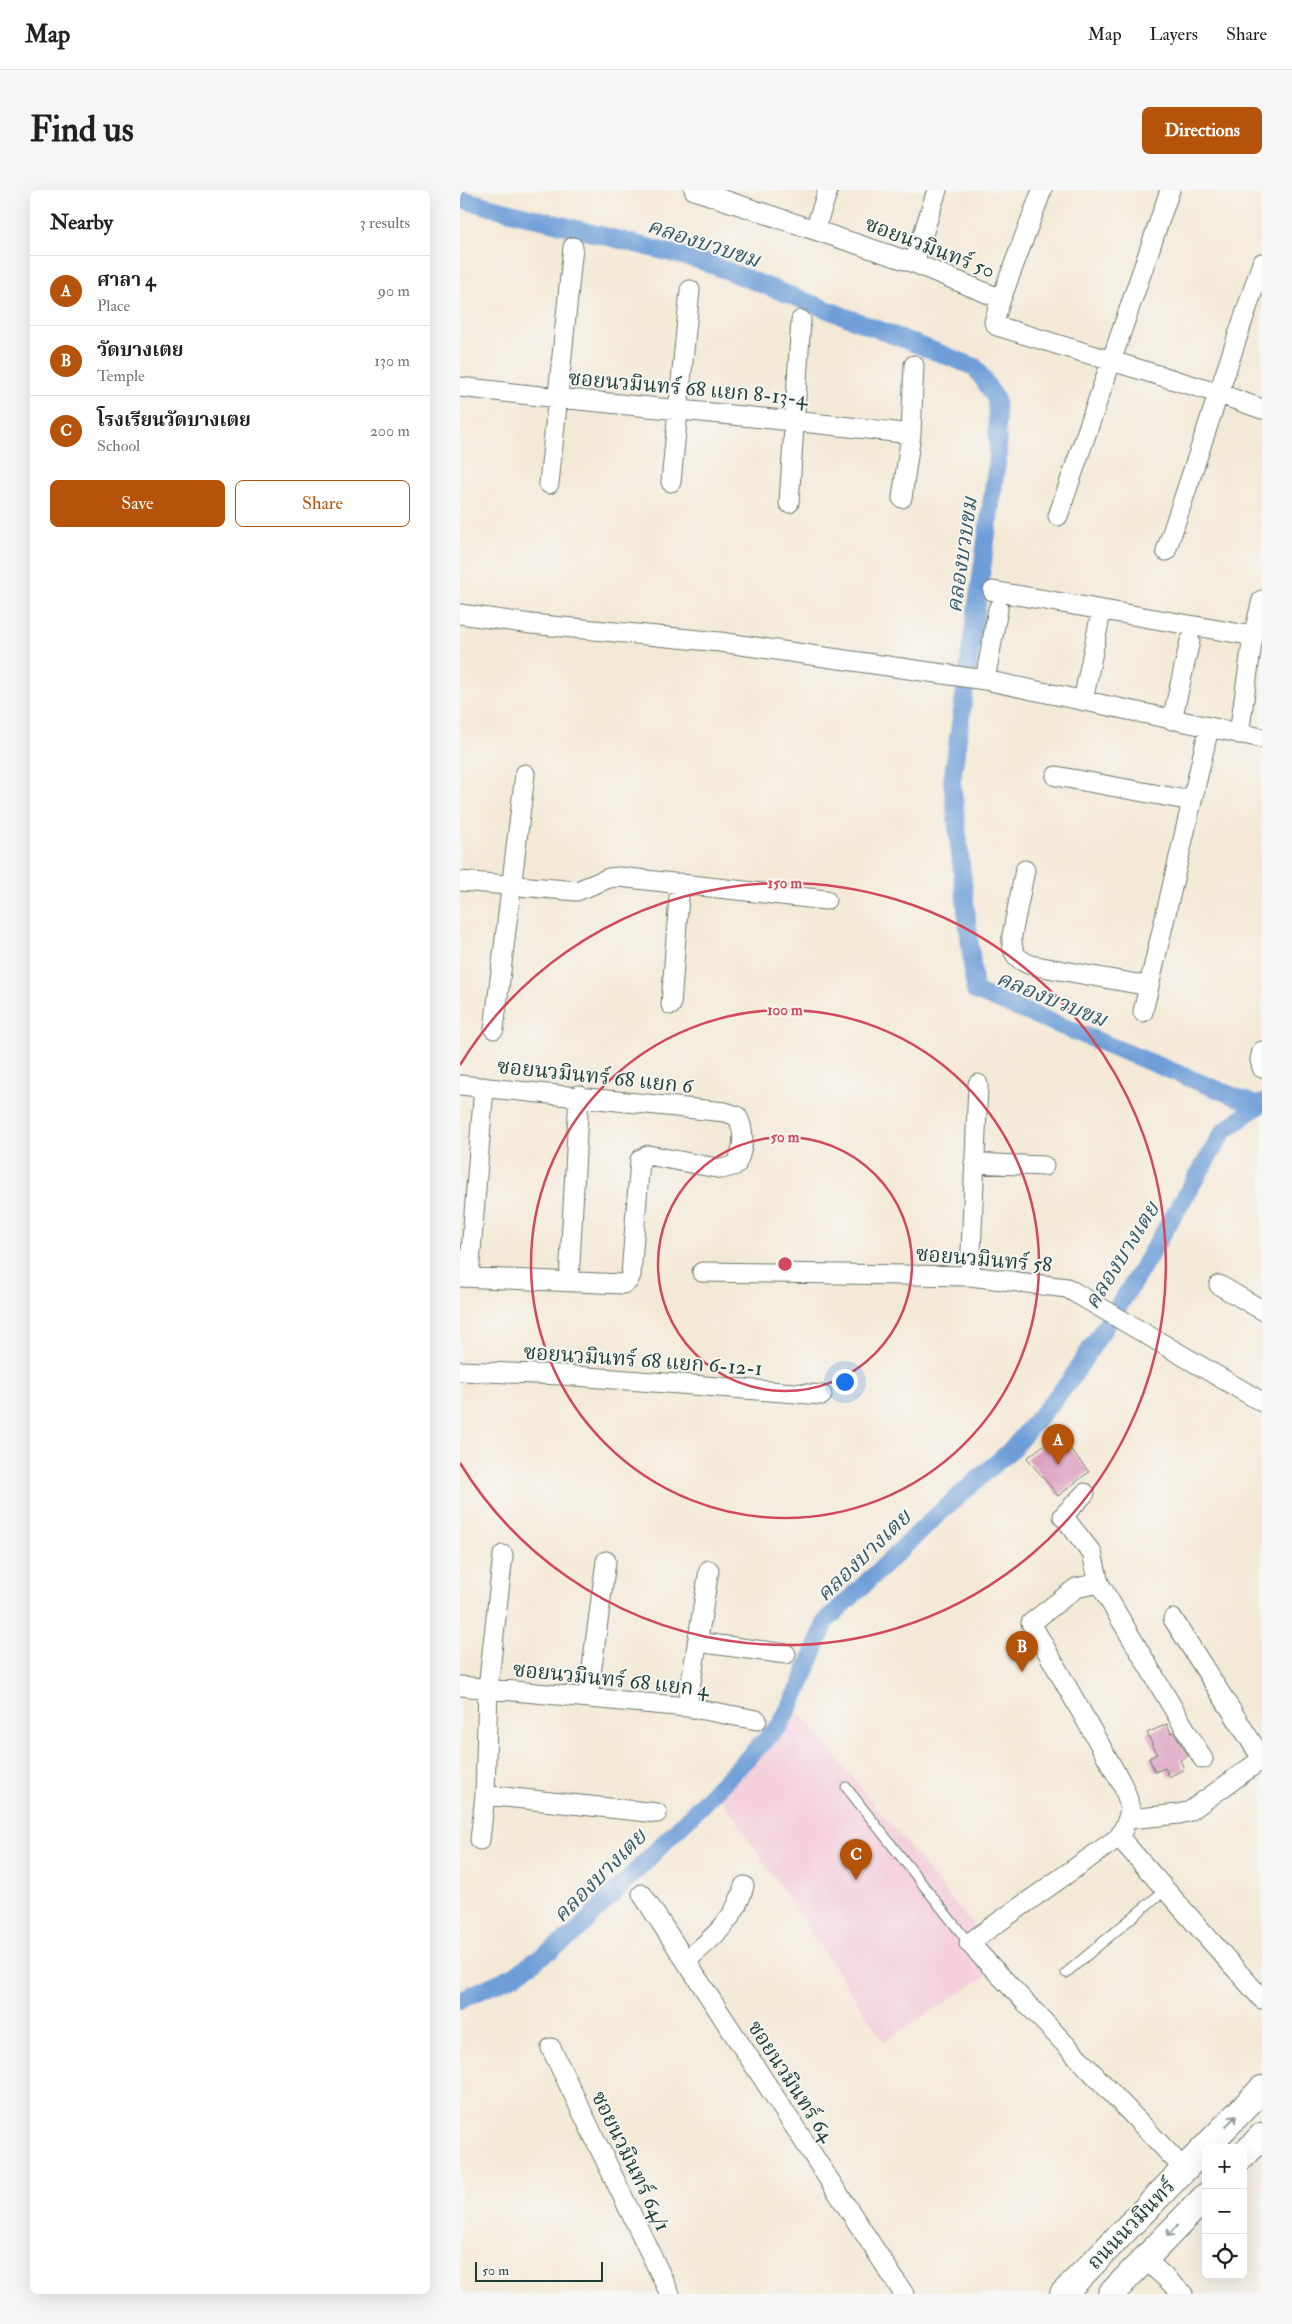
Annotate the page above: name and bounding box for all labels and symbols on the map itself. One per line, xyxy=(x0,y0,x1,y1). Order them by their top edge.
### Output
street label: ซอยนวมินทร์ 50 xyxy=(861,210,999,285)
water label: คลองบวบขม xyxy=(644,212,765,275)
street label: ซอยนวมินทร์ 68 แยก 8-13-4 xyxy=(567,365,810,413)
water label: คลองบวบขม xyxy=(940,494,984,615)
text: 150 m xyxy=(768,874,802,893)
water label: คลองบวบขม xyxy=(992,964,1112,1034)
text: 100 m xyxy=(767,1001,803,1020)
street label: ซอยนวมินทร์ 68 แยก 6 xyxy=(496,1053,695,1100)
text: 50 m xyxy=(771,1128,800,1147)
water label: คลองบางเตย xyxy=(1078,1195,1167,1314)
street label: ซอยนวมินทร์ 58 xyxy=(915,1240,1053,1279)
centre of rings xyxy=(776,1255,794,1273)
street label: ซอยนวมินทร์ 68 แยก 6-12-1 xyxy=(522,1339,764,1382)
your location xyxy=(832,1369,858,1395)
pin: A xyxy=(1042,1424,1074,1465)
water label: คลองบางเตย xyxy=(810,1502,918,1608)
pin: B xyxy=(1006,1631,1038,1672)
street label: ซอยนวมินทร์ 68 แยก 4 xyxy=(512,1656,712,1703)
water label: คลองบางเตย xyxy=(547,1822,654,1928)
pin: C xyxy=(840,1839,872,1880)
street label: ซอยนวมินทร์ 64 xyxy=(741,2015,841,2148)
street label: ซอยนวมินทร์ 64/1 xyxy=(585,2087,676,2236)
one-way arrow xyxy=(1225,2115,1237,2127)
street label: ถนนนวมินทร์ xyxy=(1081,2172,1182,2275)
one-way arrow xyxy=(1166,2225,1178,2237)
scale bar xyxy=(475,2259,602,2282)

